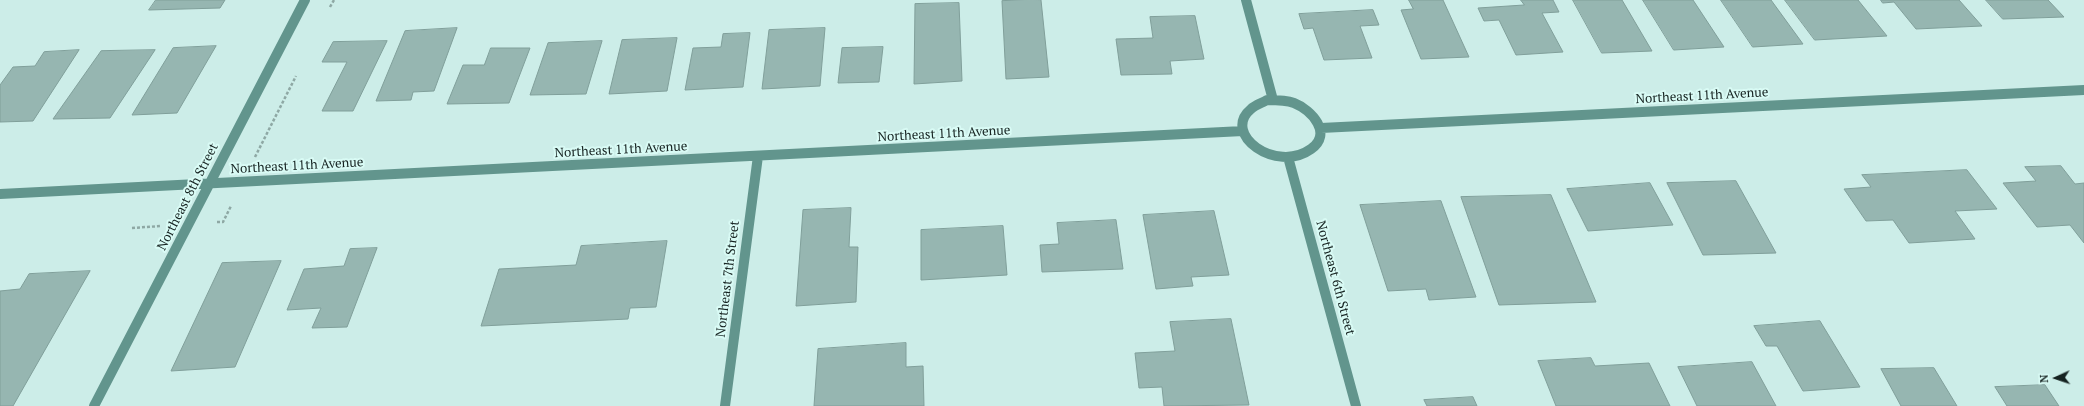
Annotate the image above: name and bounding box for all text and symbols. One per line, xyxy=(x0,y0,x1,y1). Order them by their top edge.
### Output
street label: Northeast 11th Avenue xyxy=(1635,85,1769,107)
street label: Northeast 11th Avenue xyxy=(877,123,1011,145)
street label: Northeast 11th Avenue xyxy=(554,139,688,161)
street label: Northeast 8th Street xyxy=(154,141,222,253)
street label: Northeast 11th Avenue xyxy=(230,155,364,177)
street label: Northeast 6th Street xyxy=(1312,219,1358,337)
street label: Northeast 7th Street xyxy=(713,220,743,338)
north arrow xyxy=(2036,358,2076,398)
text: N xyxy=(2037,374,2051,383)

